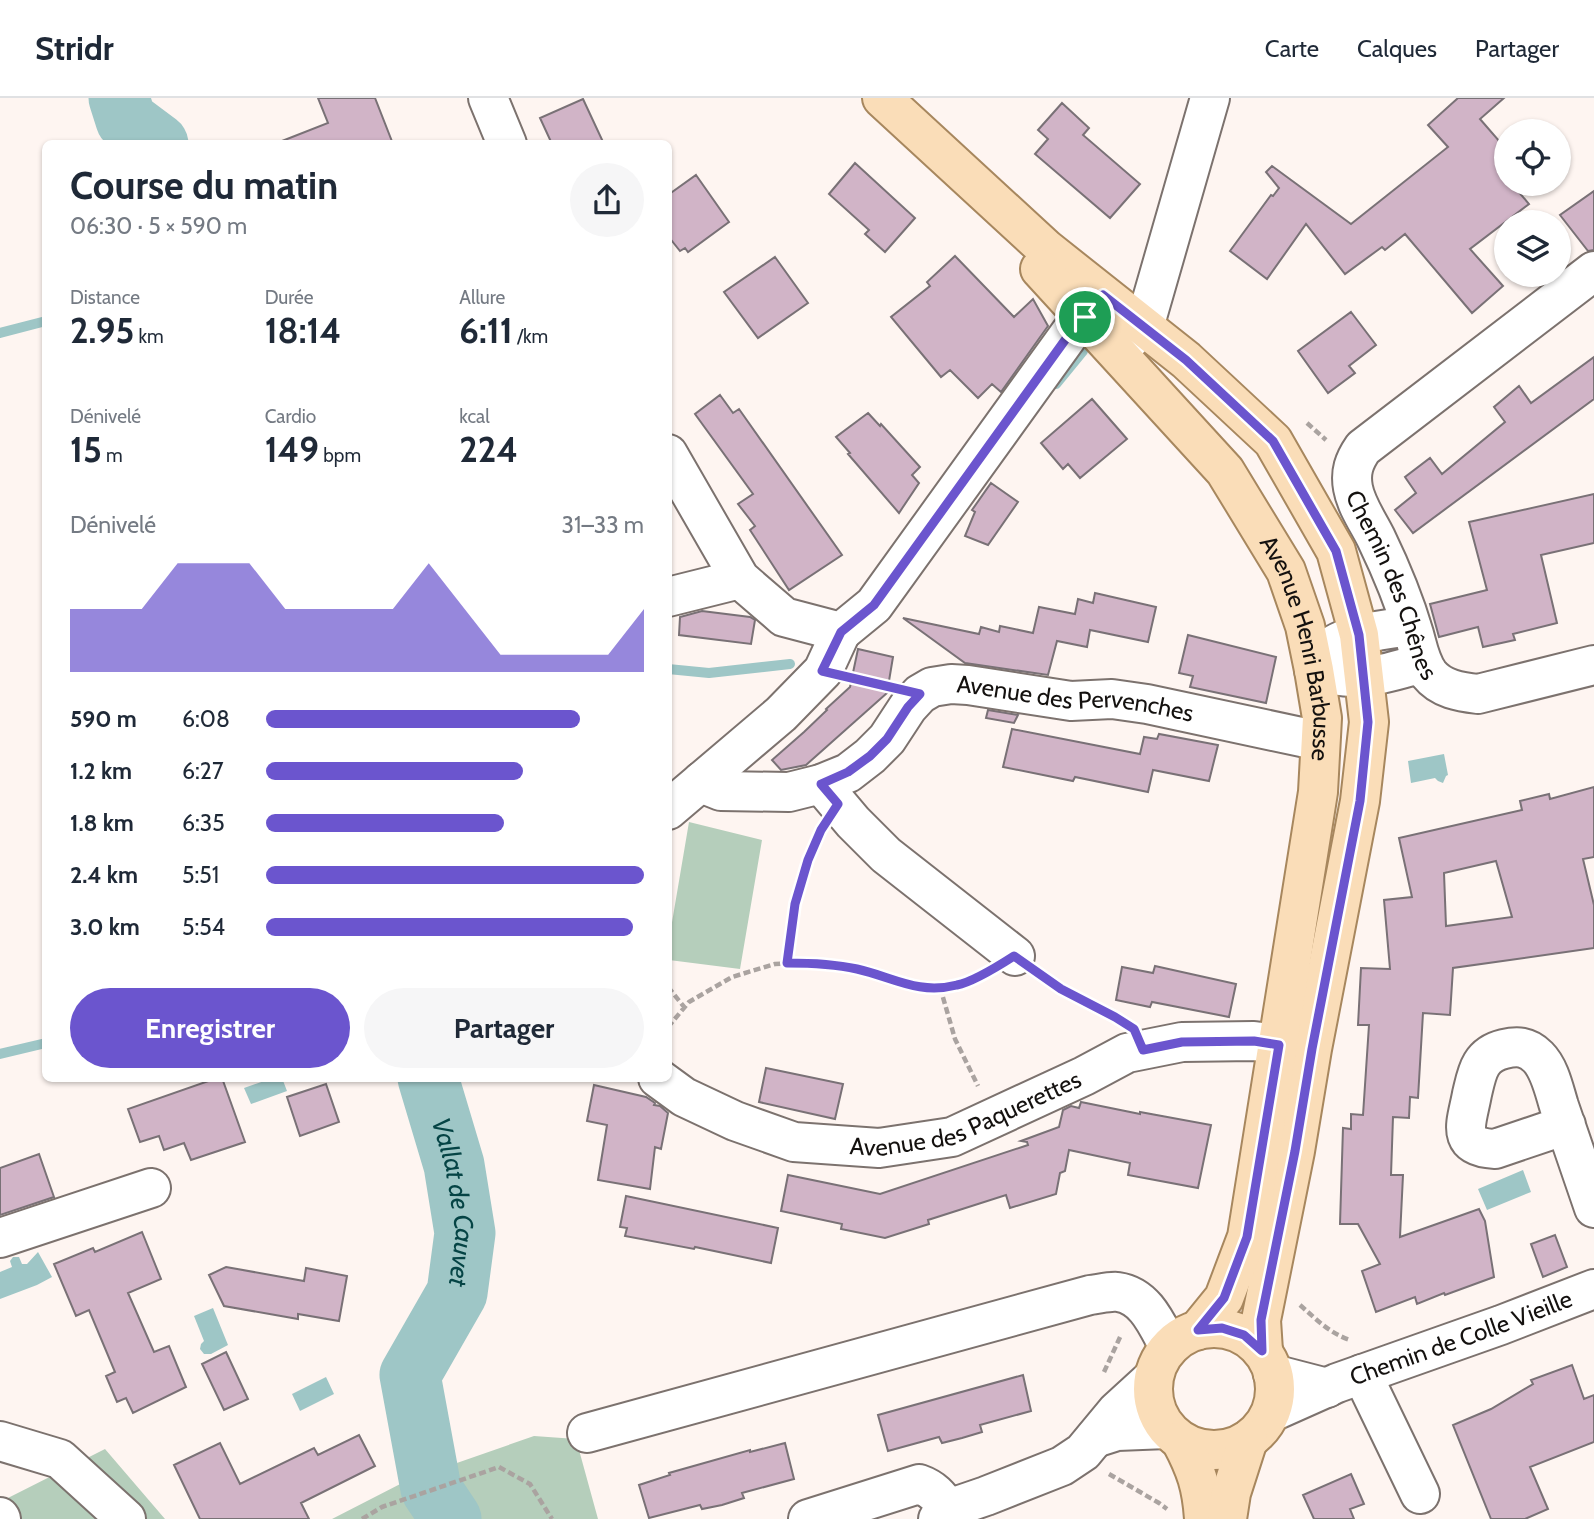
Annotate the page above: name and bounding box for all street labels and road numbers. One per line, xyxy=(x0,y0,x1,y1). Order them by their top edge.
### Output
street label: Chemin des Chênes xyxy=(1340,486,1443,685)
street label: Avenue Henri Barbusse xyxy=(1254,530,1337,762)
street label: Avenue des Pervenches xyxy=(956,669,1196,728)
street label: Avenue des Paquerettes xyxy=(849,1064,1086,1162)
street label: Chemin de Colle Vieille xyxy=(1346,1284,1576,1391)

